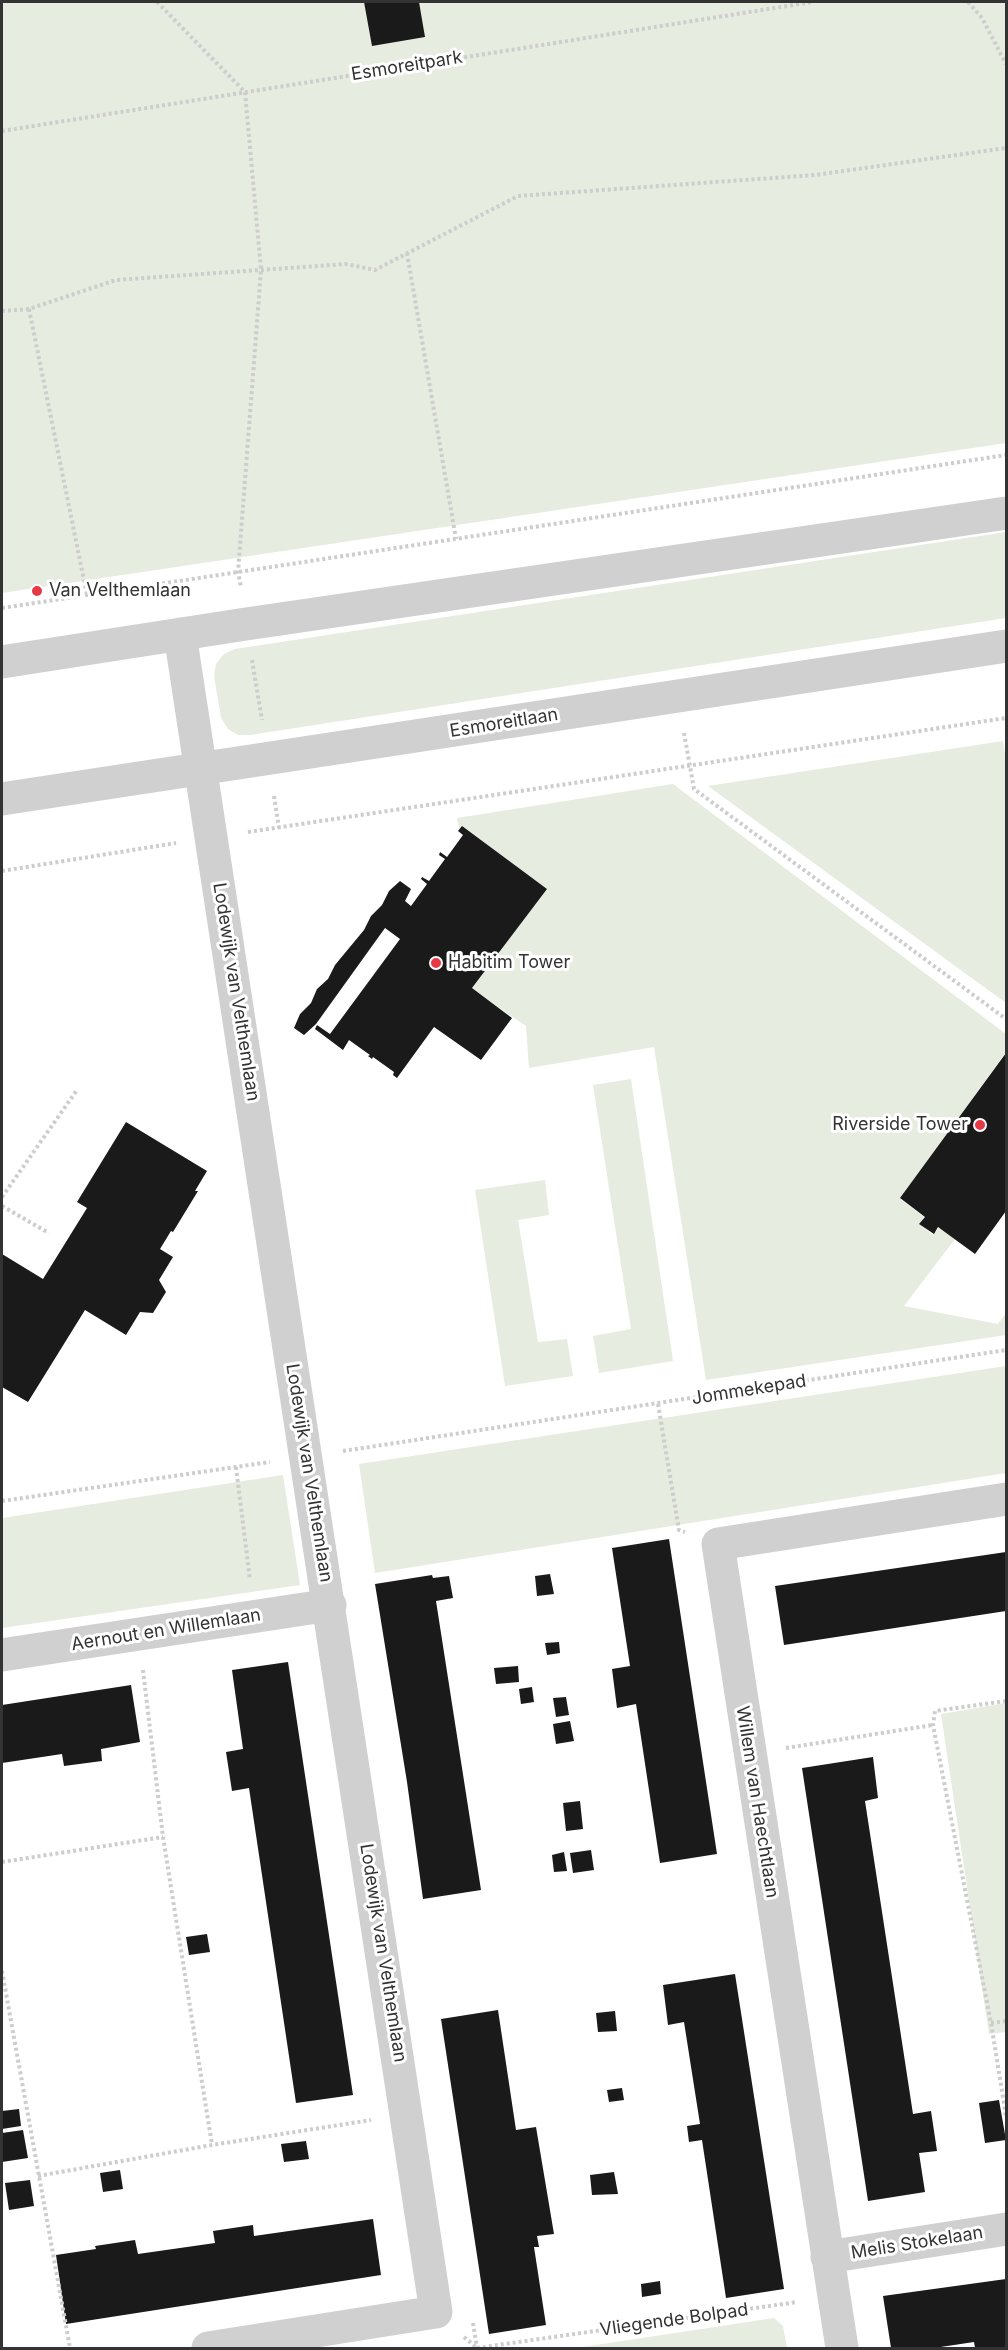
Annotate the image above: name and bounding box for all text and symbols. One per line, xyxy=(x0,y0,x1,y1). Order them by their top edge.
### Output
street label: Esmoreitpark xyxy=(350,47,464,85)
place label: Van Velthemlaan xyxy=(49,580,191,602)
marker: Van Velthemlaan xyxy=(30,584,44,598)
street label: Esmoreitlaan xyxy=(448,704,560,742)
street label: Lodewijk van Velthemlaan xyxy=(208,881,264,1103)
place label: Habitim Tower xyxy=(448,952,570,974)
marker: Habitim Tower xyxy=(429,956,443,970)
place label: Riverside Tower xyxy=(832,1114,968,1136)
marker: Riverside Tower xyxy=(973,1118,987,1132)
street label: Lodewijk van Velthemlaan xyxy=(281,1362,337,1584)
street label: Jommekepad xyxy=(690,1370,808,1410)
street label: Aernout en Willemlaan xyxy=(70,1604,262,1656)
street label: Willem van Haechtlaan xyxy=(731,1705,783,1899)
street label: Lodewijk van Velthemlaan xyxy=(355,1842,411,2064)
street label: Melis Stokelaan xyxy=(849,2222,985,2264)
street label: Vliegende Bolpad xyxy=(598,2299,750,2341)

